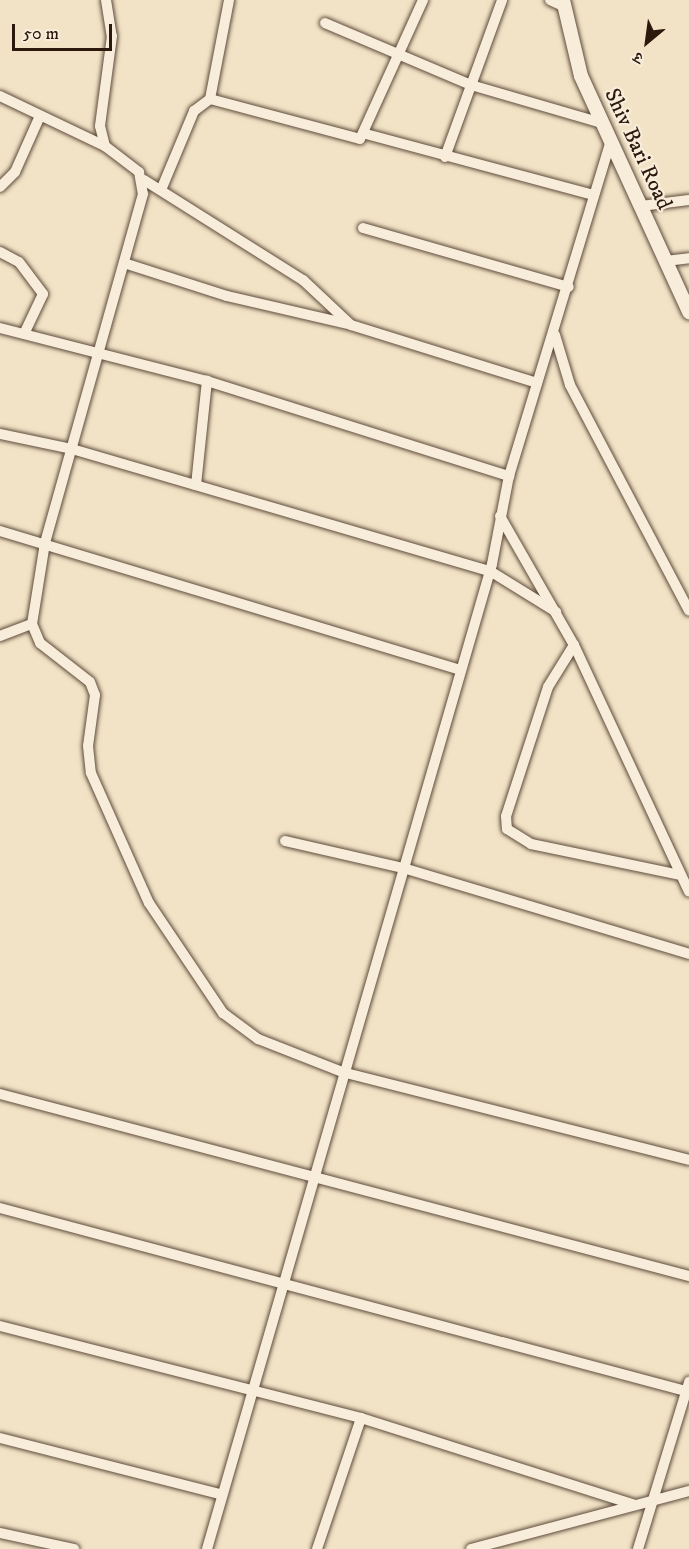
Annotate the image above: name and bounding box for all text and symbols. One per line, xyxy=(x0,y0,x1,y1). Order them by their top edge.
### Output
scale bar xyxy=(15,12,116,50)
north arrow xyxy=(617,12,677,72)
text: 50 m xyxy=(23,23,59,45)
text: उ xyxy=(630,47,647,68)
street label: Shiv Bari Road xyxy=(598,84,678,214)

